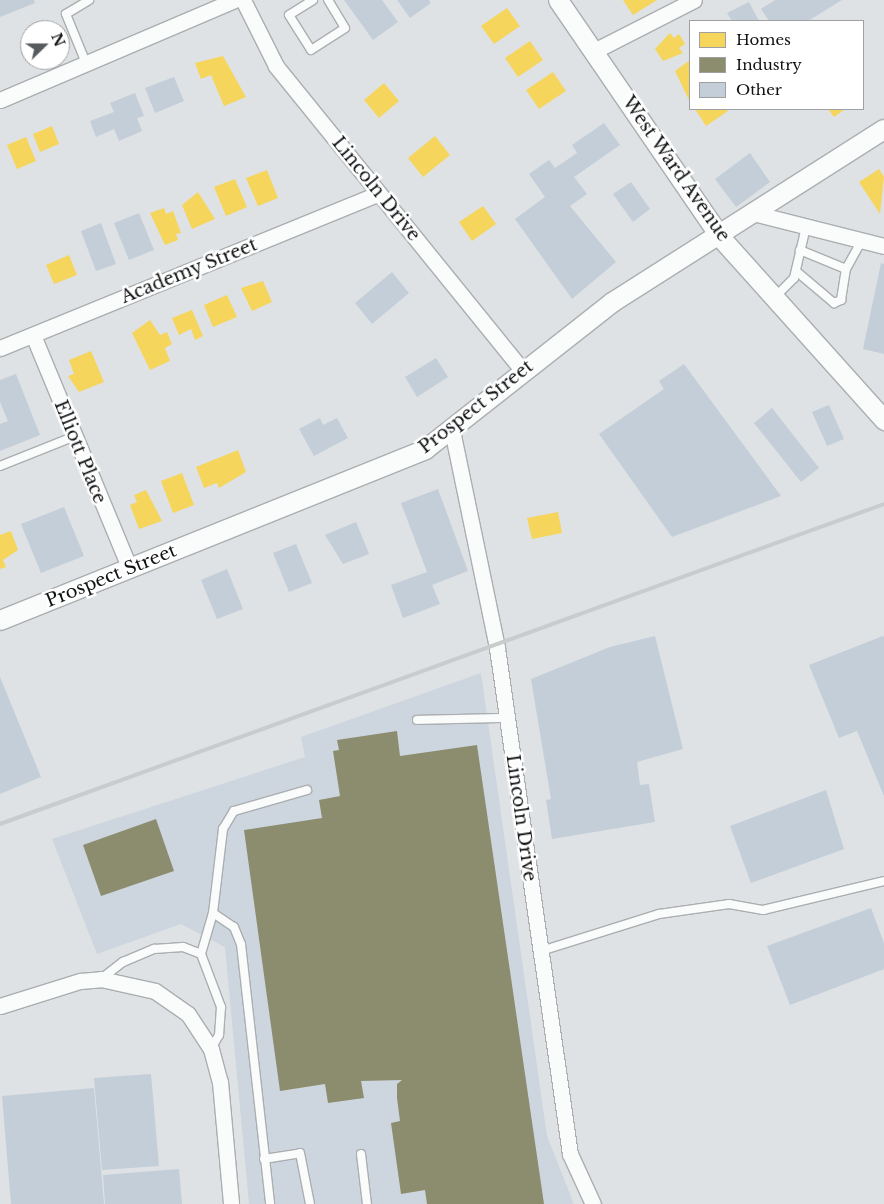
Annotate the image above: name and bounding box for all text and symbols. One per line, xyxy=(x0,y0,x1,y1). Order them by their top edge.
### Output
north arrow xyxy=(20,20,70,70)
legend xyxy=(689,20,864,110)
text: N xyxy=(47,30,69,49)
text: Homes xyxy=(736,30,791,49)
text: Industry xyxy=(736,55,802,74)
text: Other xyxy=(736,80,782,99)
street label: West Ward Avenue xyxy=(617,92,735,246)
street label: Lincoln Drive xyxy=(327,133,425,245)
street label: Academy Street xyxy=(118,234,260,308)
street label: Prospect Street xyxy=(415,356,537,458)
street label: Elliott Place xyxy=(49,397,111,507)
street label: Prospect Street xyxy=(43,540,179,612)
street label: Lincoln Drive xyxy=(501,753,541,883)

